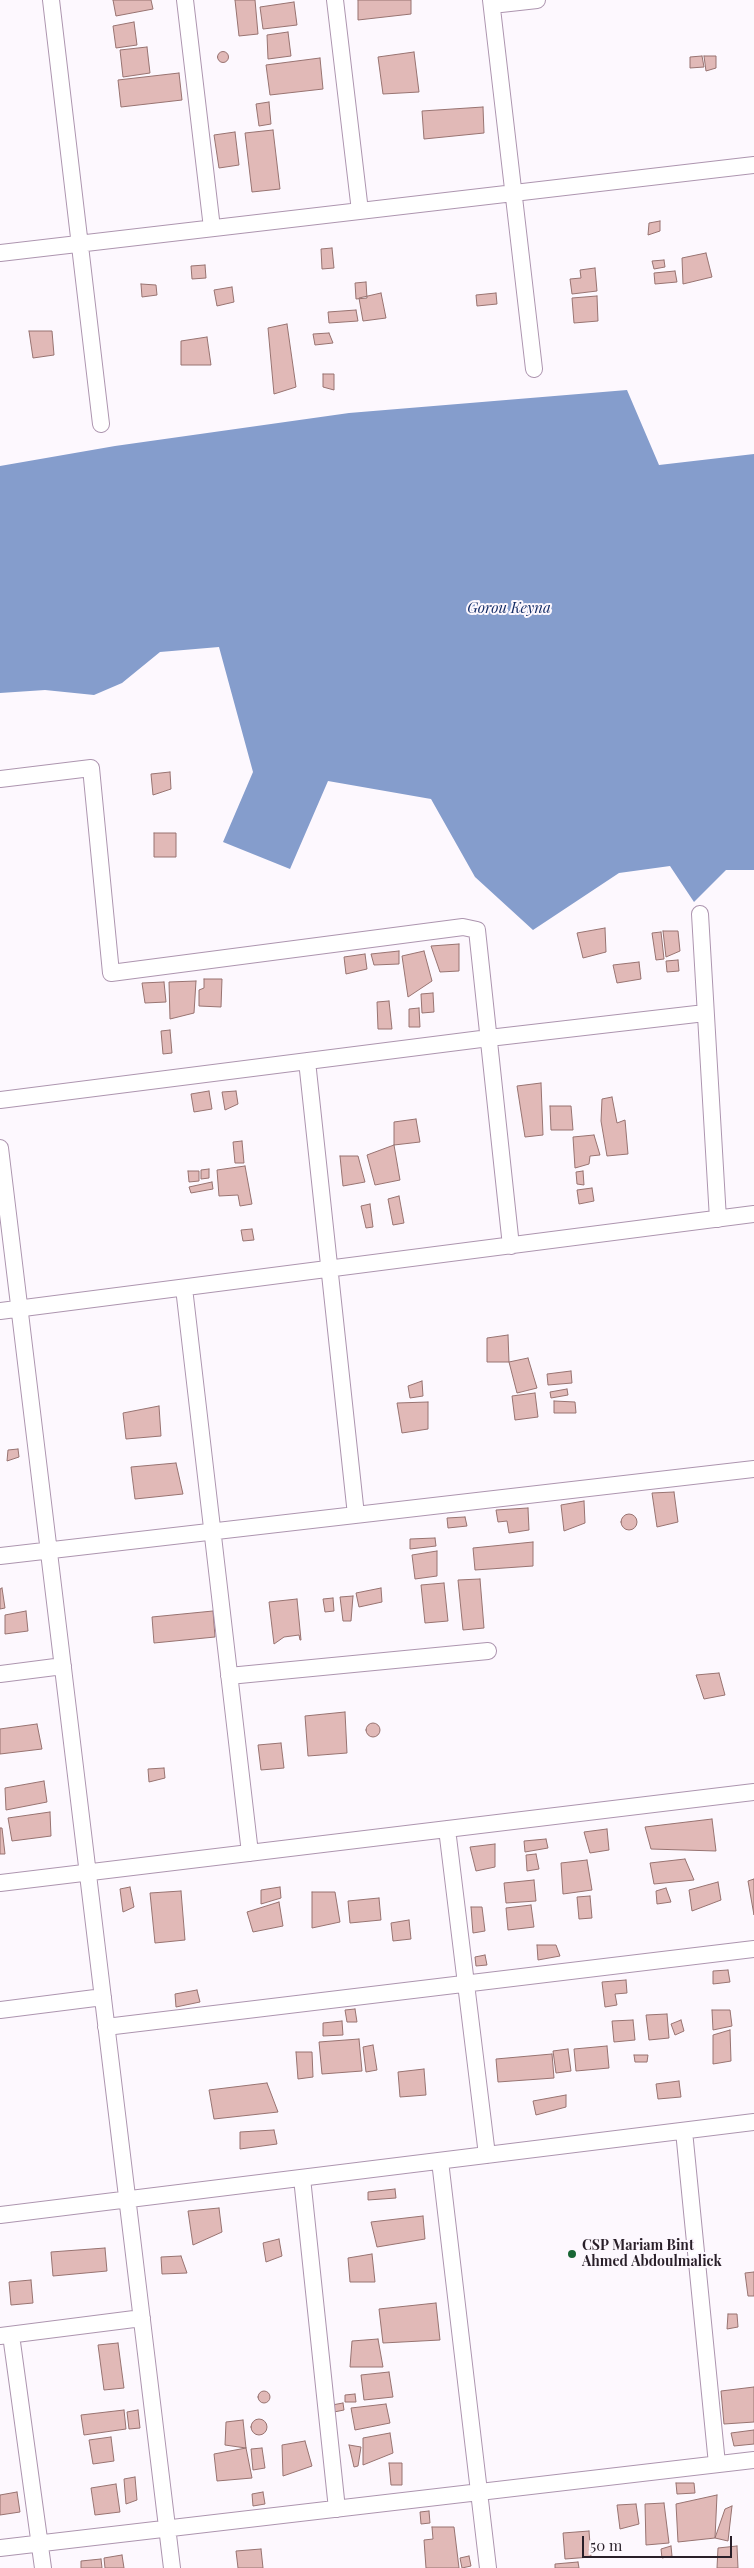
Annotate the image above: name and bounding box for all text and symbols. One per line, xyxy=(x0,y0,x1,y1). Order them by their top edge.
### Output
water label: Gorou Keyna xyxy=(467,599,551,617)
place label: CSP Mariam Bint Ahmed Abdoulmalick xyxy=(582,2238,722,2270)
marker: CSP Mariam Bint Ahmed Abdoulmalick xyxy=(566,2248,578,2260)
scale bar xyxy=(584,2526,734,2558)
text: 50 m xyxy=(590,2535,622,2555)

